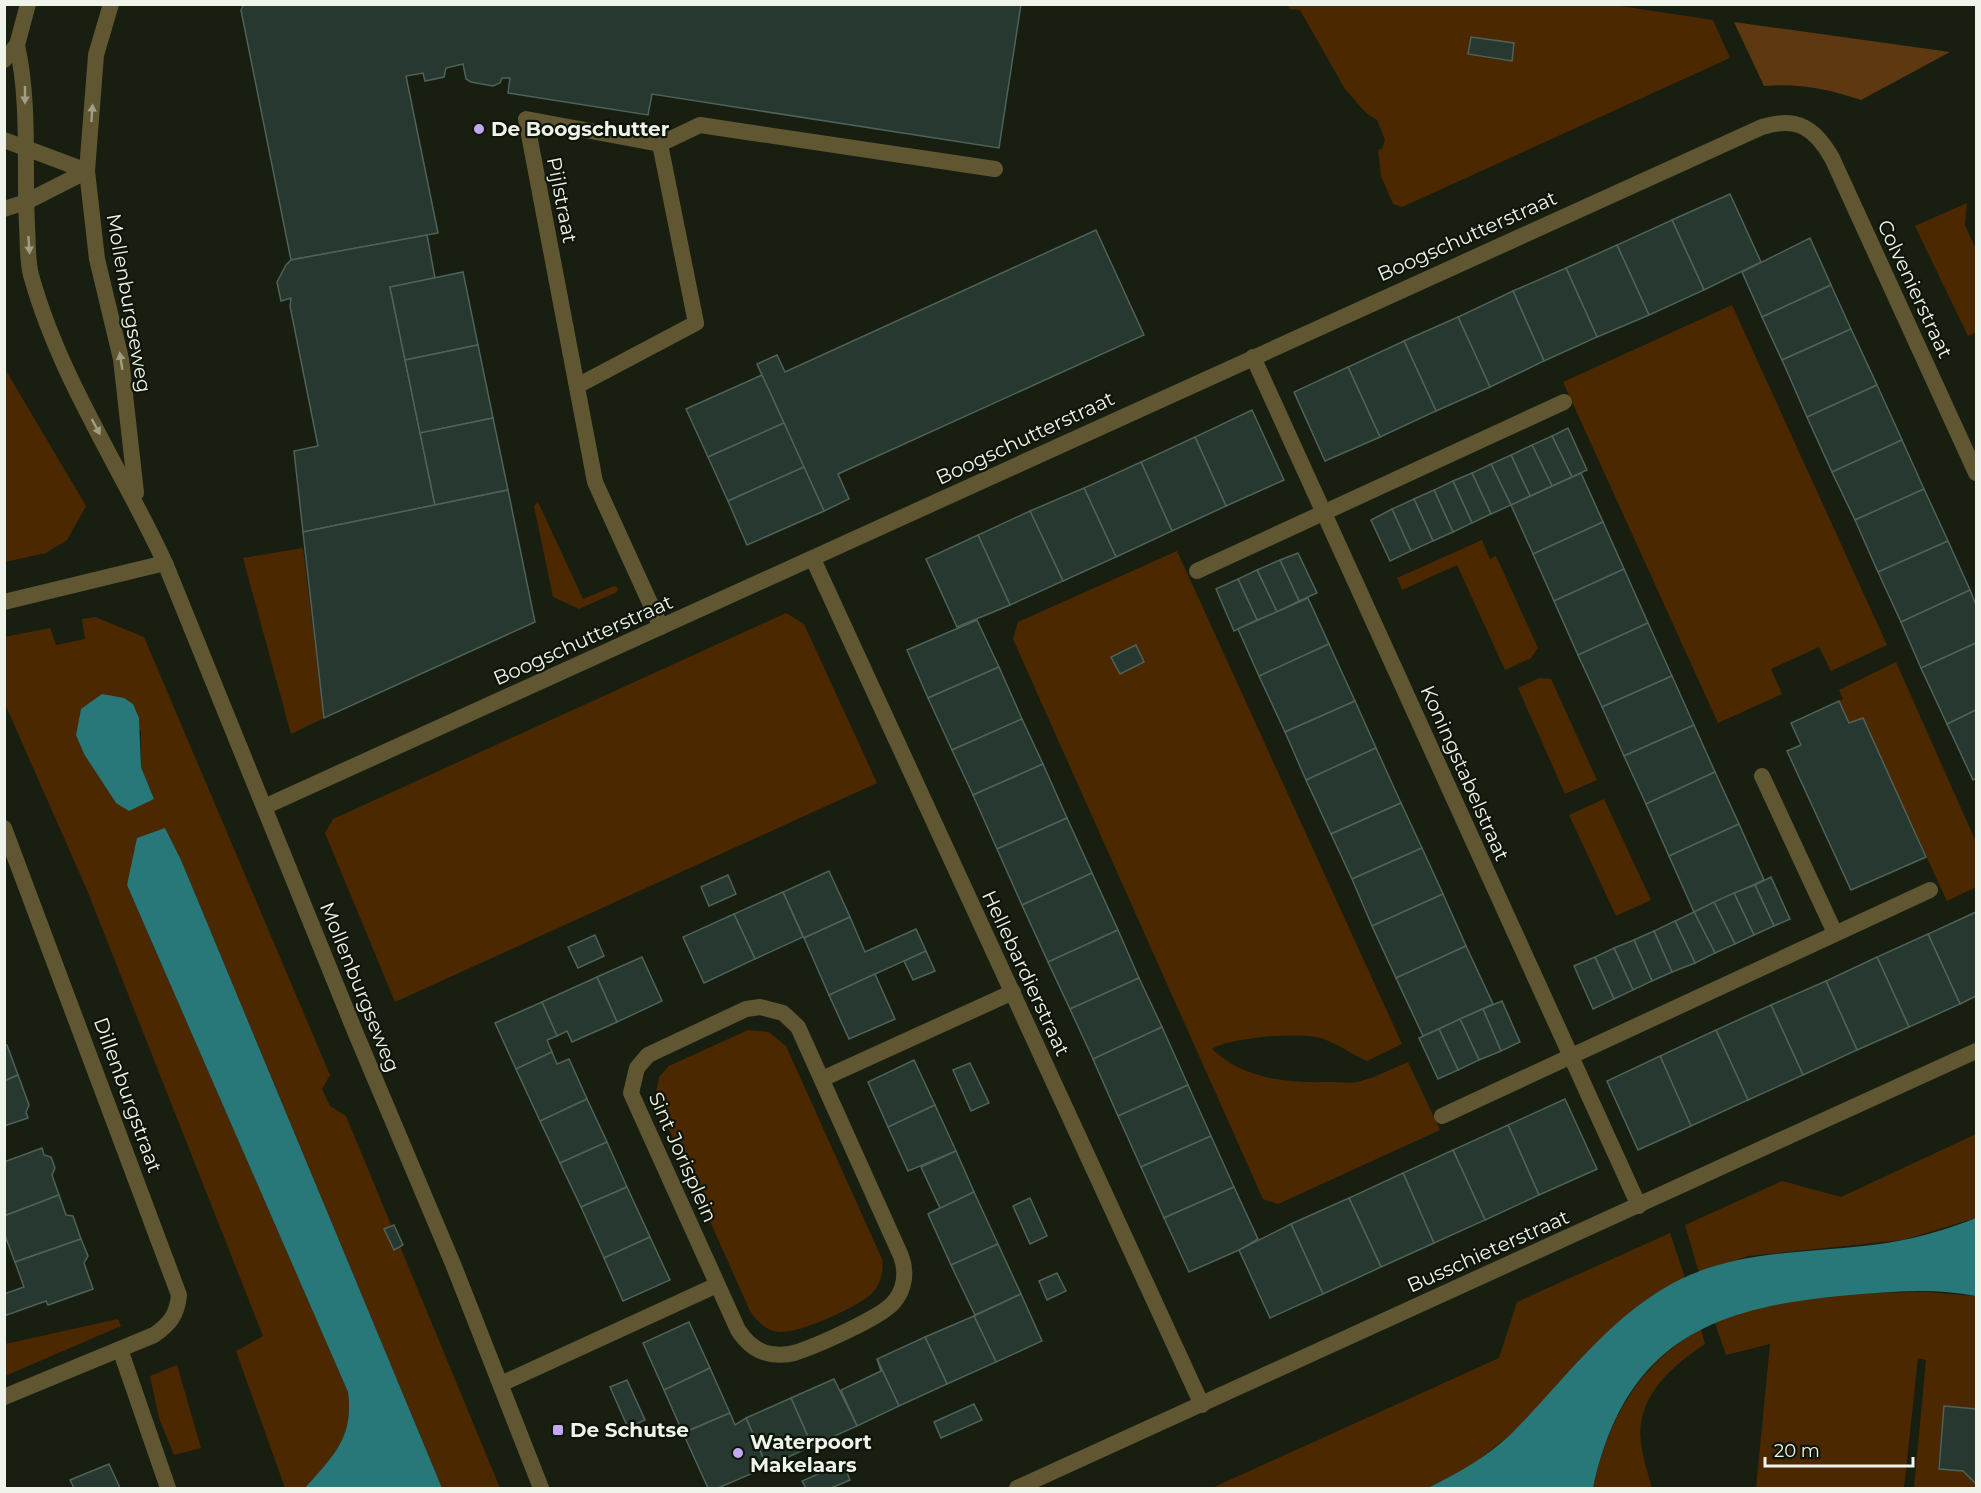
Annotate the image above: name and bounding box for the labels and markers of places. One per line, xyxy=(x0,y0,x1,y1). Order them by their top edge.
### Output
place label: De Boogschutter xyxy=(491,117,670,141)
marker: De Boogschutter xyxy=(472,122,486,136)
place label: De Schutse xyxy=(570,1418,689,1442)
marker: De Schutse xyxy=(551,1423,565,1437)
place label: Waterpoort Makelaars xyxy=(750,1430,872,1477)
marker: Waterpoort Makelaars xyxy=(731,1446,745,1460)

